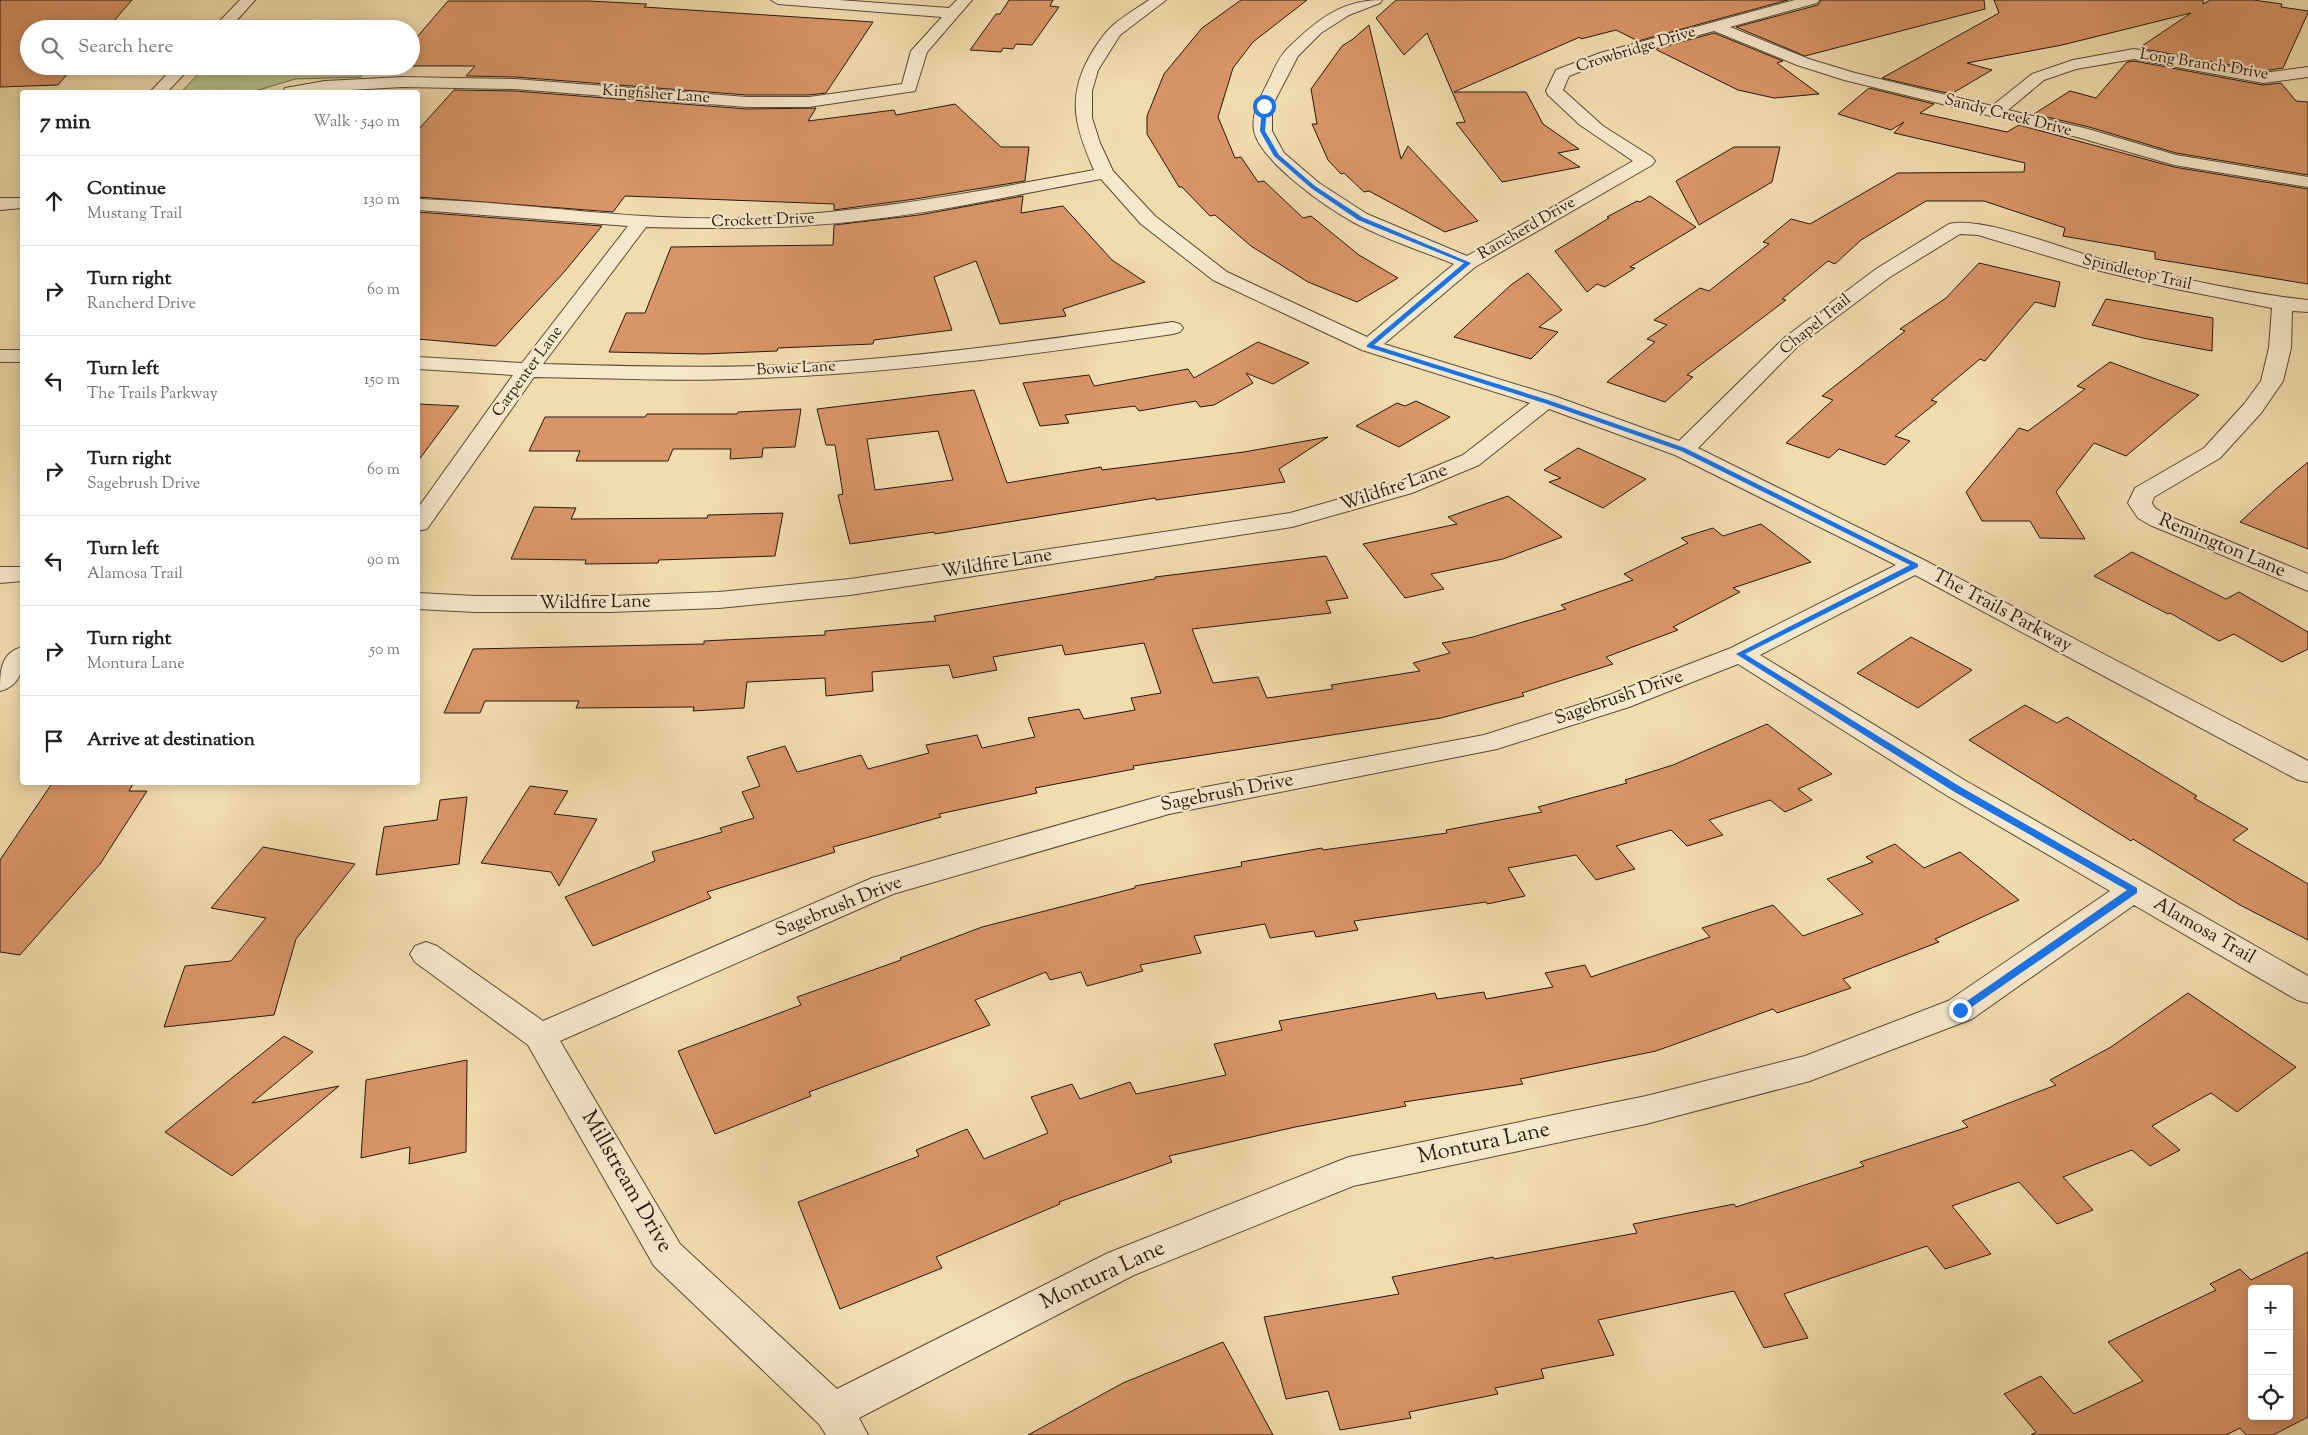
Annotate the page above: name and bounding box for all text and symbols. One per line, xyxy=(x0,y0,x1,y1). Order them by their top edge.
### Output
search box xyxy=(20,20,420,75)
street label: Crowbridge Drive xyxy=(1573,21,1699,79)
icon: search xyxy=(38,34,66,62)
text: Search here xyxy=(78,34,173,61)
street label: Long Branch Drive xyxy=(2138,43,2270,87)
street label: Kingfisher Lane xyxy=(601,80,711,110)
street label: Sandy Creek Drive xyxy=(1942,89,2074,143)
route start xyxy=(1253,95,1276,118)
text: 7 min xyxy=(40,108,91,138)
text: Walk · 540 m xyxy=(313,111,400,134)
text: Continue xyxy=(87,176,166,203)
icon: ahead xyxy=(40,187,68,215)
text: 130 m xyxy=(363,189,400,212)
street label: Rancherd Drive xyxy=(1474,192,1580,266)
text: Mustang Trail xyxy=(87,203,183,226)
street label: Crockett Drive xyxy=(711,208,815,234)
street label: Spindletop Trail xyxy=(2080,249,2194,297)
text: Turn right xyxy=(87,266,171,293)
icon: right xyxy=(40,277,68,305)
text: 60 m xyxy=(367,279,400,302)
street label: Chapel Trail xyxy=(1775,289,1857,361)
text: Rancherd Drive xyxy=(87,293,196,316)
street label: Carpenter Lane xyxy=(487,322,569,422)
street label: Bowie Lane xyxy=(756,355,836,383)
text: Turn left xyxy=(87,356,159,383)
icon: left xyxy=(40,367,68,395)
text: 150 m xyxy=(364,369,400,392)
text: The Trails Parkway xyxy=(87,383,218,406)
text: Turn right xyxy=(87,446,171,473)
icon: right xyxy=(40,457,68,485)
street label: Wildfire Lane xyxy=(1337,457,1451,519)
text: 60 m xyxy=(367,459,400,482)
text: Sagebrush Drive xyxy=(87,473,200,496)
street label: Remington Lane xyxy=(2154,507,2290,585)
text: Turn left xyxy=(87,536,159,563)
street label: Wildfire Lane xyxy=(940,542,1054,586)
icon: left xyxy=(40,547,68,575)
text: 90 m xyxy=(367,549,400,572)
text: Alamosa Trail xyxy=(87,563,183,586)
street label: The Trails Parkway xyxy=(1927,563,2077,660)
street label: Wildfire Lane xyxy=(539,589,651,617)
text: Turn right xyxy=(87,626,171,653)
icon: right xyxy=(40,637,68,665)
text: 50 m xyxy=(369,639,400,662)
text: Montura Lane xyxy=(87,653,185,676)
street label: Sagebrush Drive xyxy=(1551,663,1687,733)
icon: arrive xyxy=(40,727,68,755)
text: Arrive at destination xyxy=(87,727,255,754)
street label: Sagebrush Drive xyxy=(1158,767,1296,819)
street label: Sagebrush Drive xyxy=(772,869,907,945)
street label: Alamosa Trail xyxy=(2148,891,2260,971)
route end xyxy=(1949,999,1972,1022)
street label: Millstream Drive xyxy=(572,1105,680,1259)
street label: Montura Lane xyxy=(1415,1114,1553,1174)
street label: Montura Lane xyxy=(1035,1233,1171,1319)
map controls xyxy=(2248,1285,2293,1420)
button: + xyxy=(2248,1285,2293,1330)
button: − xyxy=(2248,1330,2293,1375)
button: locate xyxy=(2248,1375,2293,1420)

